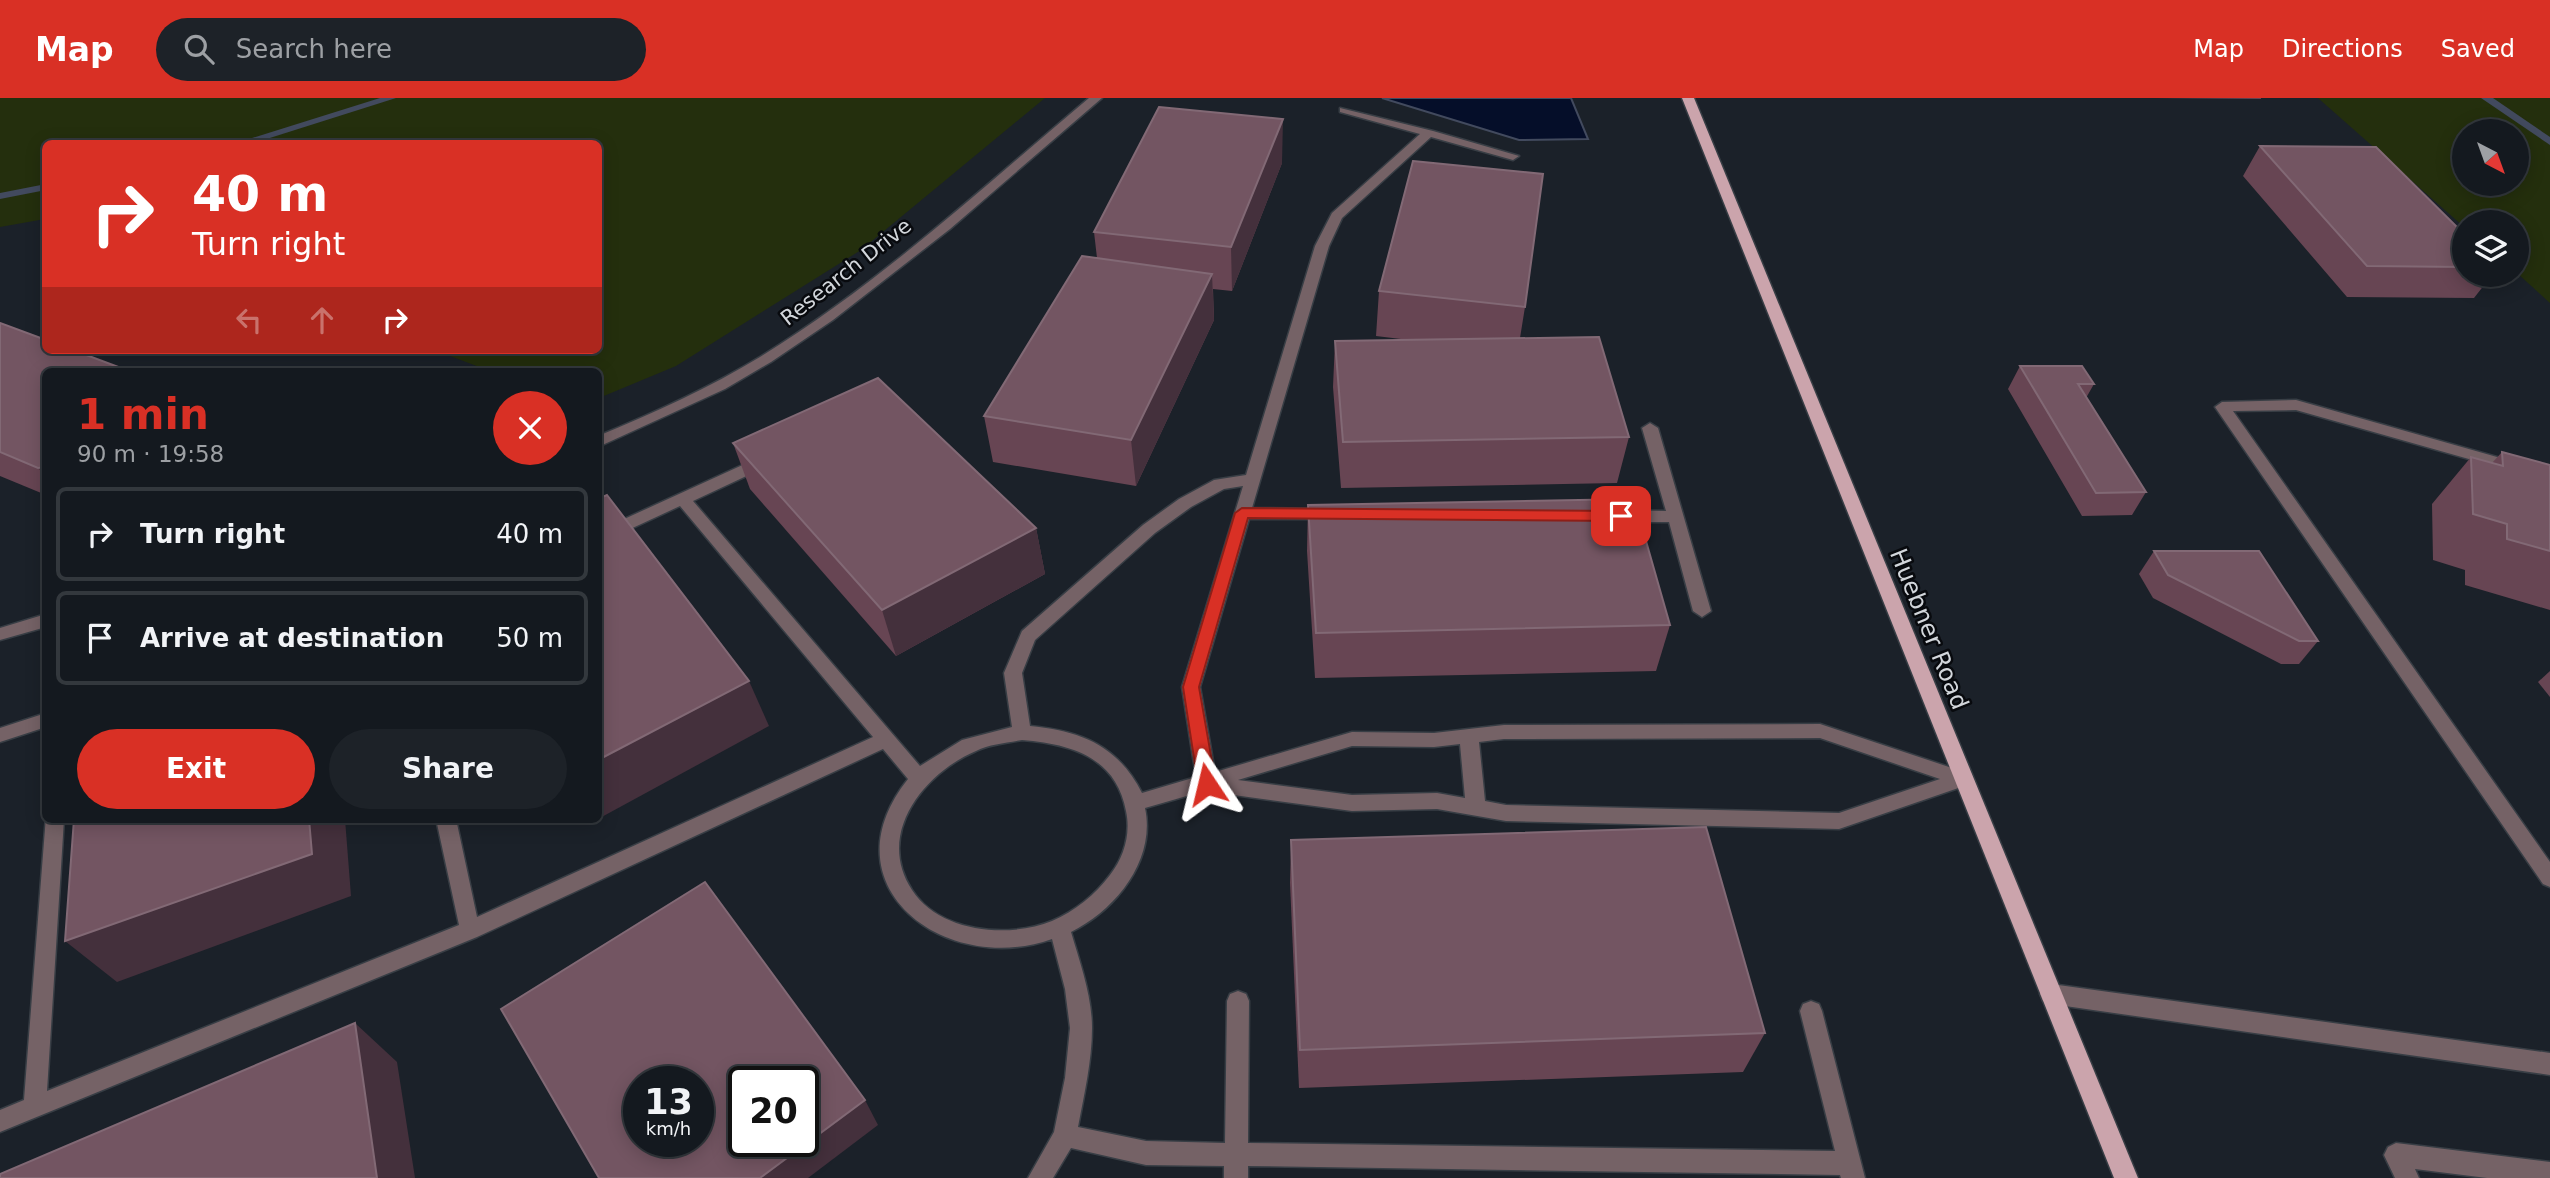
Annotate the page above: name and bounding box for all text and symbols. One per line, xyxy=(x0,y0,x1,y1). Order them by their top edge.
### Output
search box xyxy=(156,18,646,81)
text: Map xyxy=(35,30,114,69)
icon: search xyxy=(180,30,218,68)
text: Search here xyxy=(236,34,392,64)
text: Map xyxy=(2193,35,2244,63)
text: Directions xyxy=(2282,35,2403,63)
text: Saved xyxy=(2441,35,2515,63)
north arrow xyxy=(2452,119,2529,196)
map controls xyxy=(2452,119,2529,287)
text: 40 m xyxy=(192,166,328,223)
icon: right xyxy=(77,168,168,259)
button: layers xyxy=(2452,210,2529,287)
street label: Research Drive xyxy=(776,214,916,330)
text: Turn right xyxy=(192,225,345,263)
icon: left xyxy=(230,301,268,339)
icon: ahead xyxy=(303,301,341,339)
icon: right xyxy=(376,301,414,339)
text: 1 min xyxy=(77,390,209,439)
button: close xyxy=(493,391,567,465)
text: 90 m · 19:58 xyxy=(77,441,224,467)
pin xyxy=(1591,486,1651,546)
icon: arrive xyxy=(1602,497,1640,535)
icon: right xyxy=(81,515,119,553)
text: Turn right xyxy=(140,519,285,549)
text: 40 m xyxy=(496,519,563,549)
street label: Huebner Road xyxy=(1884,545,1974,713)
icon: arrive xyxy=(81,619,119,657)
text: Arrive at destination xyxy=(140,623,444,653)
text: 50 m xyxy=(496,623,563,653)
button: Exit xyxy=(77,729,315,809)
button: Share xyxy=(329,729,567,809)
position arrow xyxy=(1170,747,1244,821)
speed limit sign: 20 xyxy=(728,1066,819,1157)
text: 13 xyxy=(644,1082,693,1122)
text: km/h xyxy=(646,1118,691,1139)

